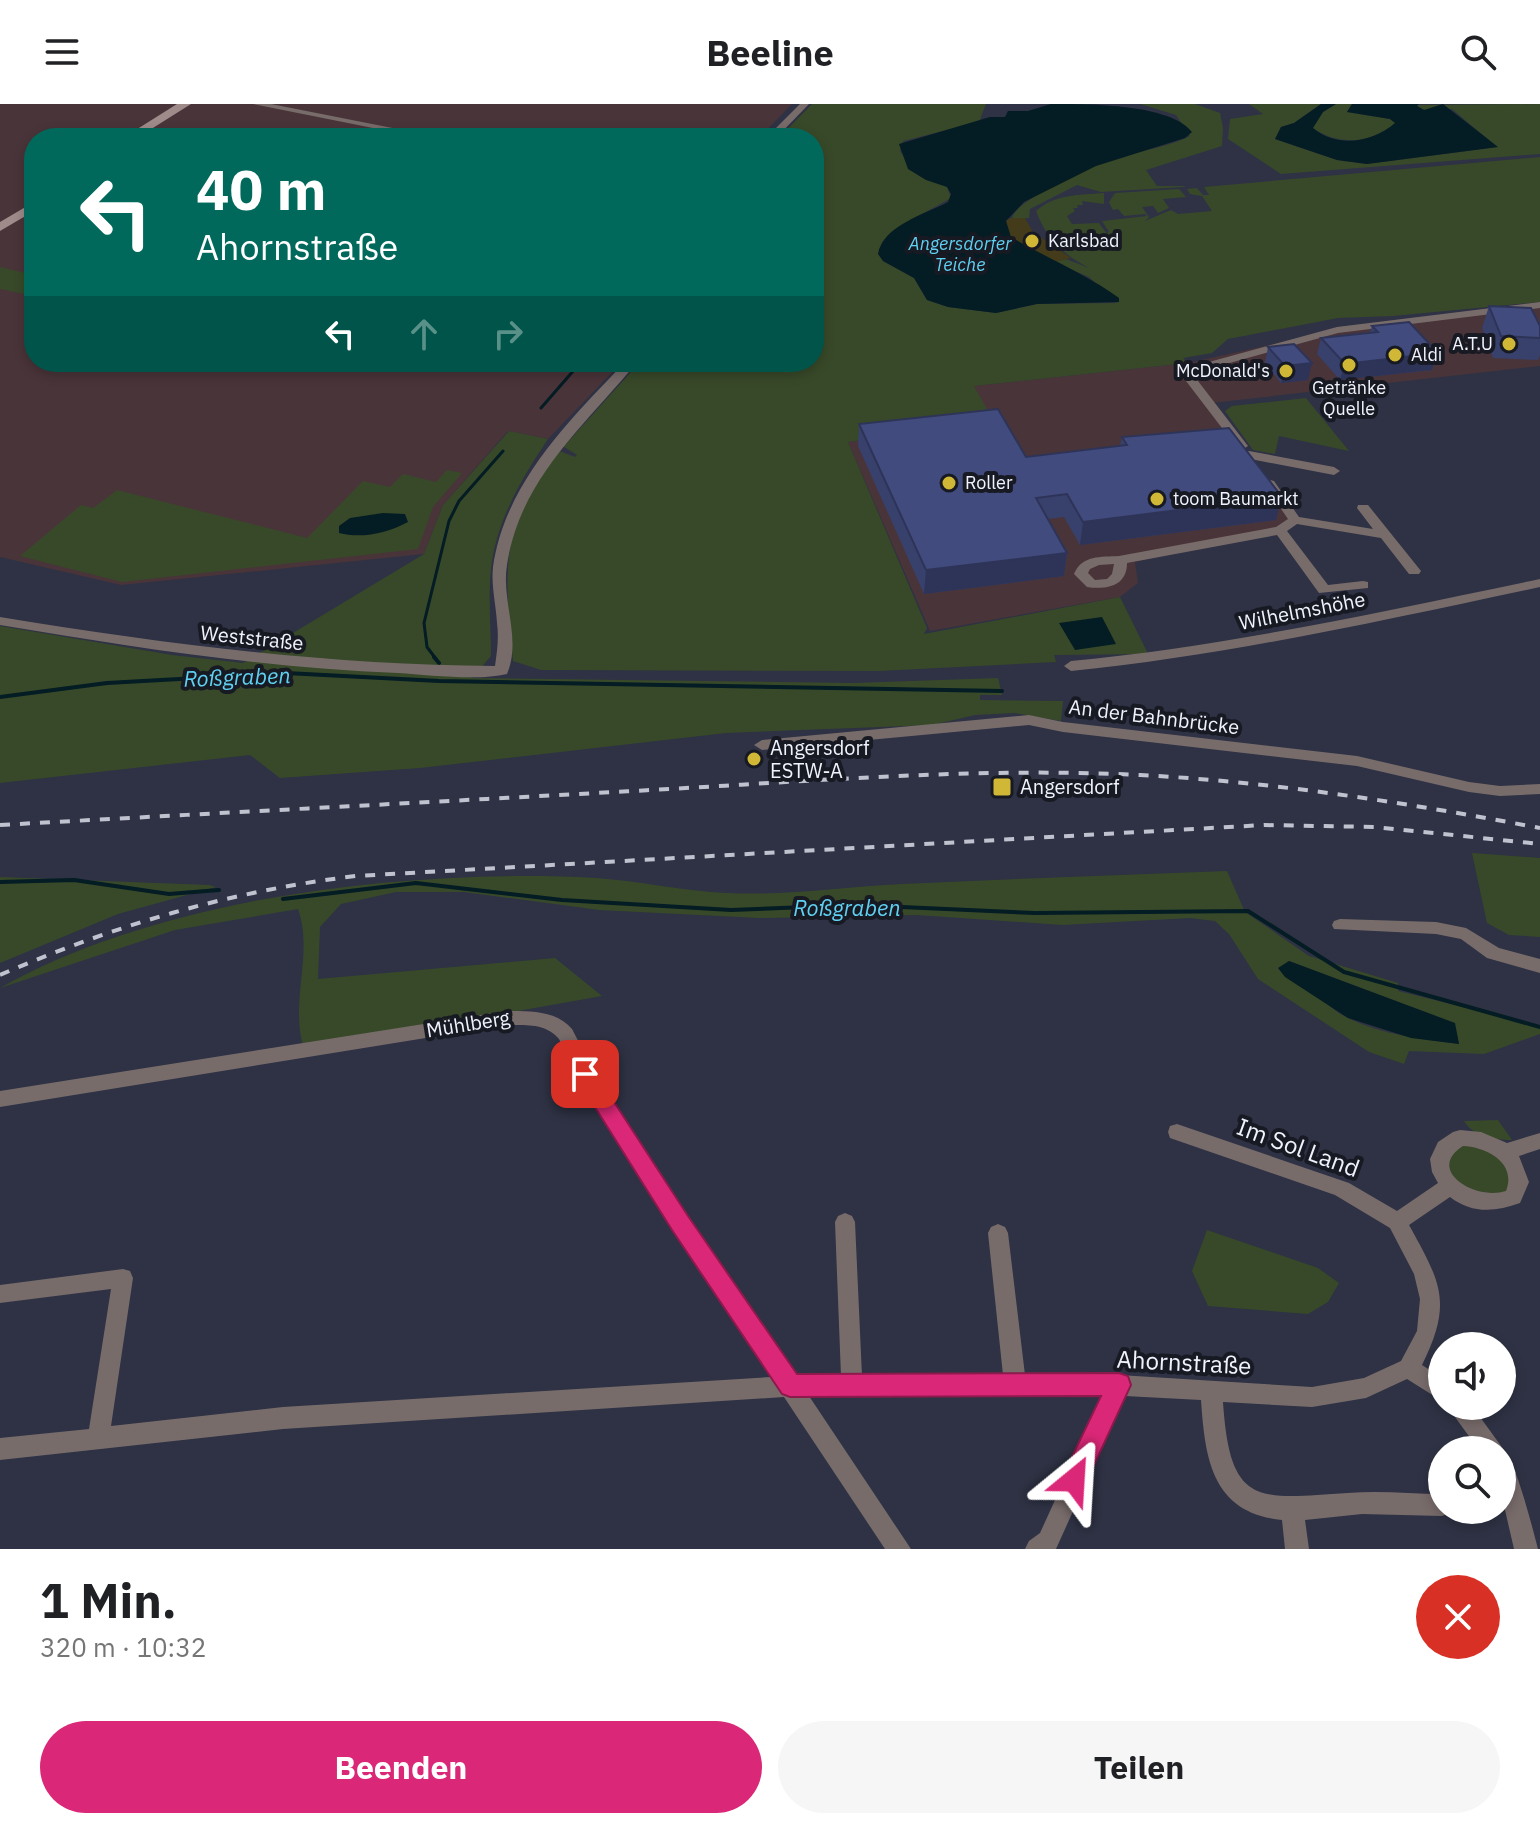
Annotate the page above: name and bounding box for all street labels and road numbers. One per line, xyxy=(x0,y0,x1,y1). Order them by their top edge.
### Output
street label: Wilhelmshöhe xyxy=(1236,585,1367,636)
street label: Weststraße xyxy=(199,619,305,656)
street label: An der Bahnbrücke xyxy=(1067,693,1241,740)
street label: Mühlberg xyxy=(424,1004,512,1043)
street label: Im Sol Land xyxy=(1233,1110,1364,1184)
street label: Ahornstraße xyxy=(1116,1342,1252,1382)

